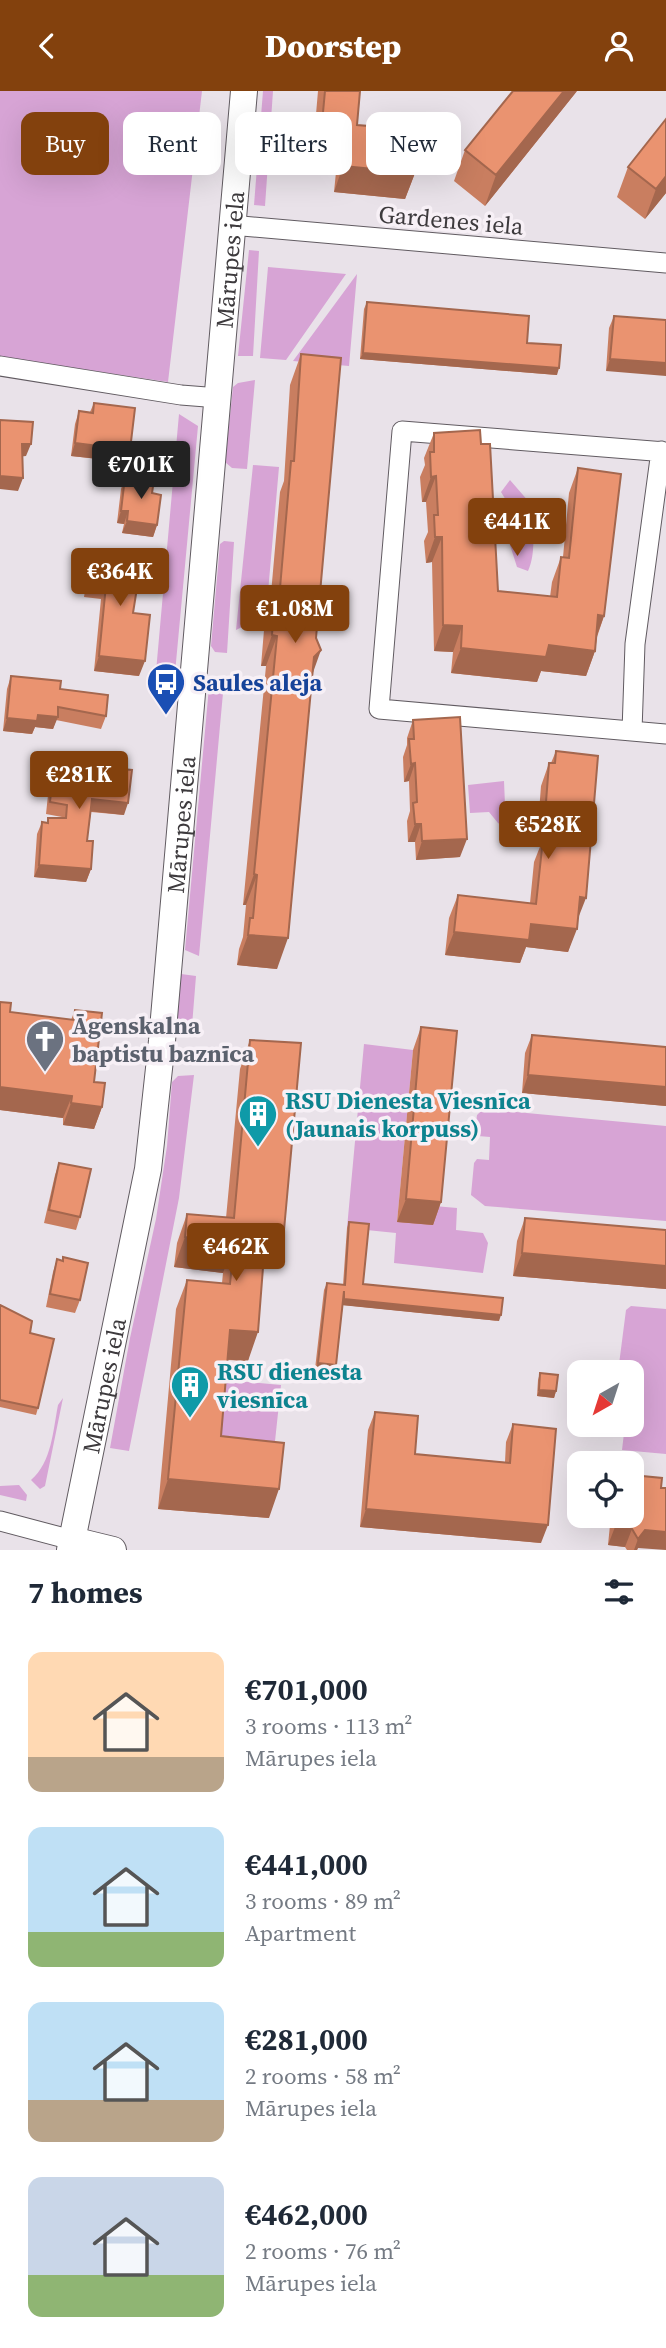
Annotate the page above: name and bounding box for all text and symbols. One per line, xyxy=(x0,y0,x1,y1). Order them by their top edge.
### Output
text: Doorstep xyxy=(265,24,401,68)
icon: back xyxy=(28,27,66,65)
icon: person xyxy=(600,27,638,65)
chip: Buy xyxy=(21,112,109,175)
chip: Rent xyxy=(123,112,221,175)
chip: Filters xyxy=(235,112,352,175)
chip: New xyxy=(366,112,461,175)
street label: Mārupes iela xyxy=(207,189,252,330)
street label: Gardenes iela xyxy=(377,197,526,243)
pin: €701K xyxy=(92,441,190,501)
text: €701K xyxy=(108,448,174,480)
pin: €441K xyxy=(468,498,566,558)
text: €441K xyxy=(484,505,550,537)
pin: €364K xyxy=(71,549,169,608)
text: €364K xyxy=(87,555,153,587)
pin: €1.08M xyxy=(238,585,352,645)
text: €1.08M xyxy=(256,592,334,624)
bus stop icon: Saules aleja xyxy=(145,661,187,716)
place label: Saules aleja xyxy=(193,666,323,699)
pin: €281K xyxy=(30,751,128,811)
street label: Mārupes iela xyxy=(158,754,203,895)
text: €281K xyxy=(46,758,112,790)
pin: €528K xyxy=(499,801,597,861)
text: €528K xyxy=(515,808,581,840)
place label: Āgenskalna baptistu baznīca xyxy=(72,1009,254,1070)
church icon: Āgenskalna baptistu baznīca xyxy=(24,1018,66,1073)
place label: RSU Dienesta Viesnīca (Jaunais korpuss) xyxy=(285,1084,531,1145)
building icon: RSU Dienesta Viesnīca (Jaunais korpuss) xyxy=(237,1093,279,1148)
pin: €462K xyxy=(187,1223,285,1283)
text: €462K xyxy=(203,1230,269,1262)
street label: Mārupes iela xyxy=(74,1314,134,1456)
place label: RSU dienesta viesnīca xyxy=(216,1355,363,1416)
north arrow xyxy=(567,1360,644,1437)
map controls xyxy=(567,1360,644,1528)
building icon: RSU dienesta viesnīca xyxy=(169,1364,211,1419)
button: locate xyxy=(567,1451,644,1528)
text: 7 homes xyxy=(28,1572,143,1613)
icon: filters xyxy=(600,1573,638,1611)
text: €701,000 xyxy=(245,1669,368,1710)
icon: home xyxy=(84,1680,168,1764)
text: 3 rooms · 113 m² xyxy=(245,1710,412,1742)
text: Mārupes iela xyxy=(245,1742,377,1774)
text: €441,000 xyxy=(245,1844,368,1885)
icon: home xyxy=(84,1855,168,1939)
text: 3 rooms · 89 m² xyxy=(245,1885,401,1917)
text: Apartment xyxy=(245,1917,356,1949)
text: €281,000 xyxy=(245,2019,368,2060)
icon: home xyxy=(84,2030,168,2114)
text: 2 rooms · 58 m² xyxy=(245,2060,401,2092)
text: Mārupes iela xyxy=(245,2092,377,2124)
text: €462,000 xyxy=(245,2194,368,2235)
icon: home xyxy=(84,2205,168,2289)
text: 2 rooms · 76 m² xyxy=(245,2235,401,2267)
text: Mārupes iela xyxy=(245,2267,377,2299)

